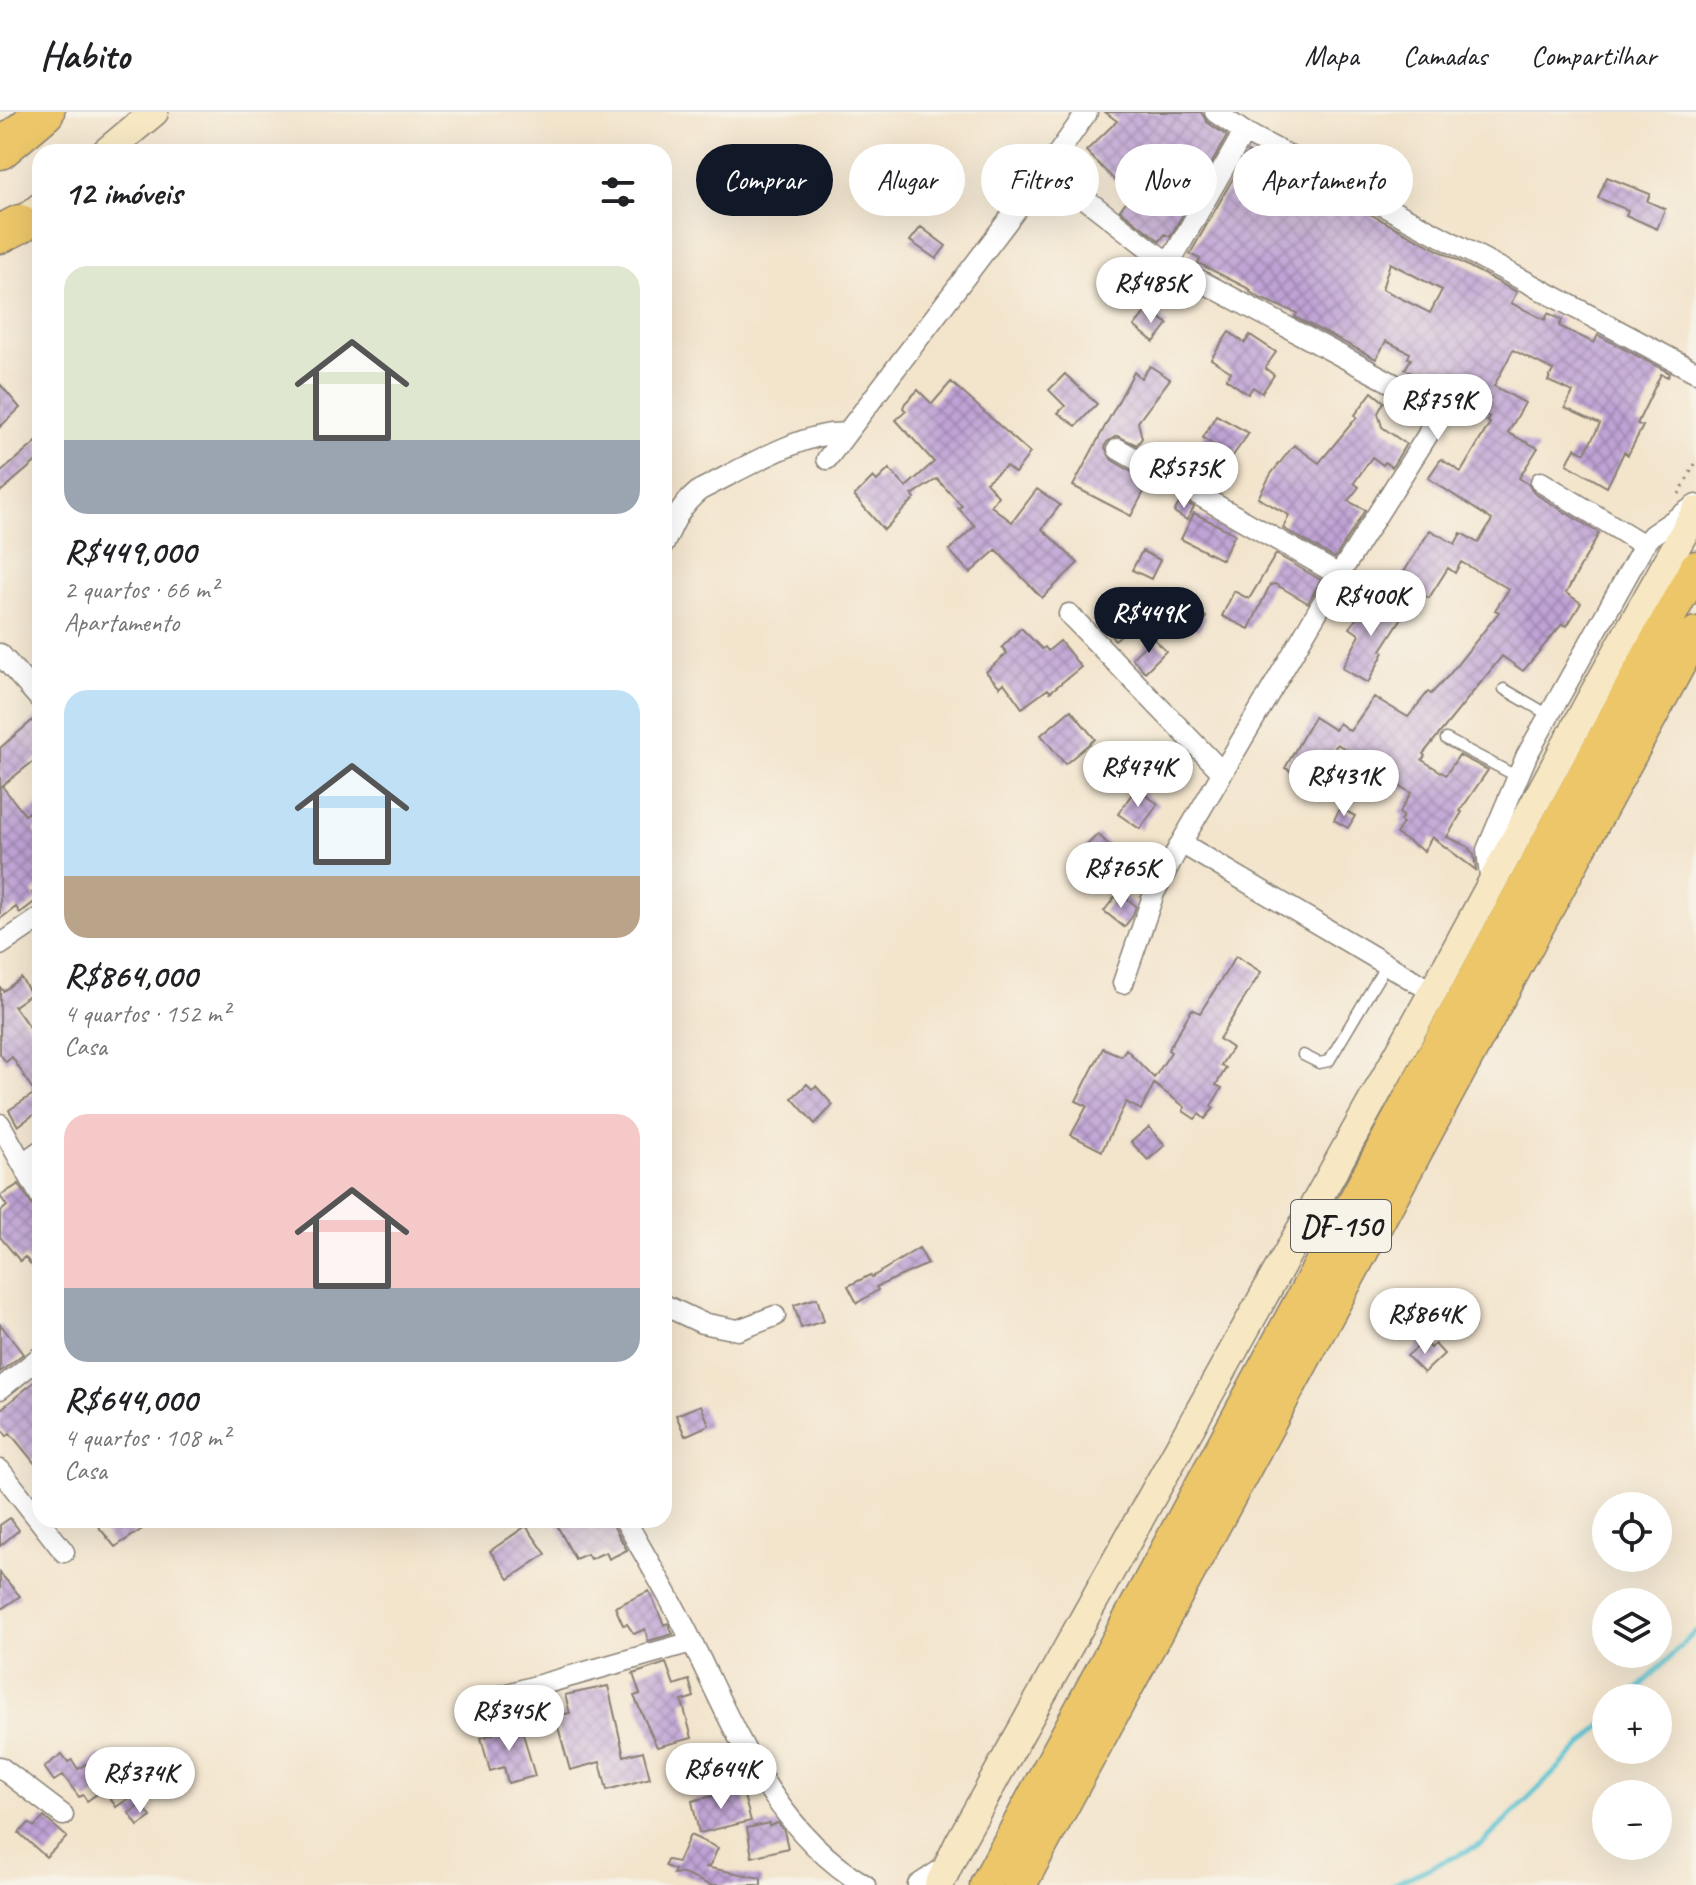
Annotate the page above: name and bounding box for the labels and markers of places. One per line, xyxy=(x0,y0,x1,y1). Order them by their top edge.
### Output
pin: R$485K xyxy=(1086,257,1216,325)
pin: R$759K xyxy=(1373,374,1503,442)
pin: R$575K xyxy=(1119,442,1249,510)
pin: R$400K xyxy=(1306,570,1436,638)
pin: R$449K xyxy=(1084,587,1214,655)
pin: R$474K xyxy=(1073,741,1203,809)
pin: R$431K xyxy=(1279,750,1409,818)
pin: R$765K xyxy=(1056,842,1186,910)
pin: R$864K xyxy=(1360,1288,1490,1356)
pin: R$345K xyxy=(444,1685,574,1753)
pin: R$644K xyxy=(656,1743,786,1811)
pin: R$374K xyxy=(75,1747,205,1815)

